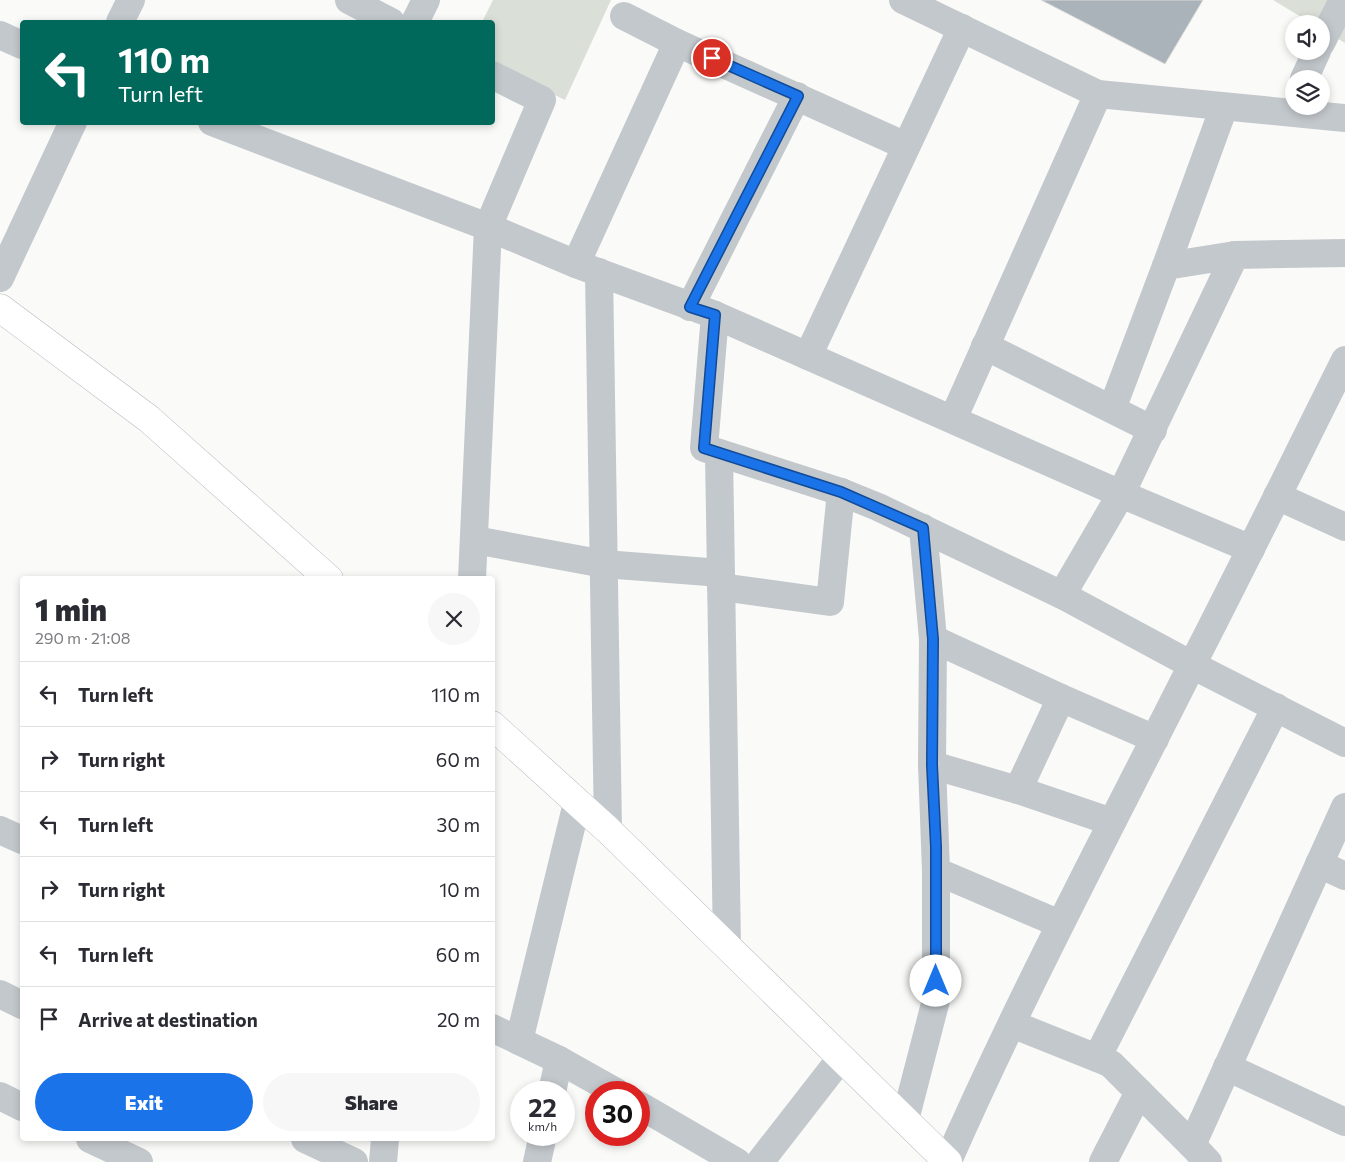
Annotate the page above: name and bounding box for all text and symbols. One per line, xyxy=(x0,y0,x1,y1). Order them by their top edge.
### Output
map controls xyxy=(1285,15,1330,115)
button: sound xyxy=(1285,15,1330,60)
text: 110 m xyxy=(118,37,210,80)
pin xyxy=(691,37,733,79)
icon: left xyxy=(35,40,100,105)
icon: arrive xyxy=(698,44,726,72)
button: layers xyxy=(1285,70,1330,115)
text: Turn left xyxy=(118,80,203,107)
text: 1 min xyxy=(35,590,107,627)
button: close xyxy=(428,593,480,645)
text: 290 m · 21:08 xyxy=(35,628,131,647)
icon: left xyxy=(35,680,63,708)
text: Turn left xyxy=(78,683,153,706)
text: 110 m xyxy=(431,683,480,706)
icon: right xyxy=(35,745,63,773)
text: Turn right xyxy=(78,748,165,771)
text: 60 m xyxy=(436,748,480,771)
icon: left xyxy=(35,810,63,838)
text: Turn left xyxy=(78,813,153,836)
text: 30 m xyxy=(437,813,480,836)
icon: right xyxy=(35,875,63,903)
text: Turn right xyxy=(78,878,165,901)
text: 10 m xyxy=(439,878,480,901)
icon: left xyxy=(35,940,63,968)
text: Turn left xyxy=(78,943,153,966)
text: 60 m xyxy=(436,943,480,966)
position arrow xyxy=(909,954,961,1006)
icon: arrive xyxy=(35,1005,63,1033)
text: Arrive at destination xyxy=(78,1008,258,1031)
text: 20 m xyxy=(437,1008,480,1031)
button: Exit xyxy=(35,1073,253,1131)
button: Share xyxy=(263,1073,480,1131)
speed limit sign: 30 xyxy=(585,1081,650,1146)
text: 22 xyxy=(528,1092,557,1122)
text: km/h xyxy=(528,1119,557,1133)

